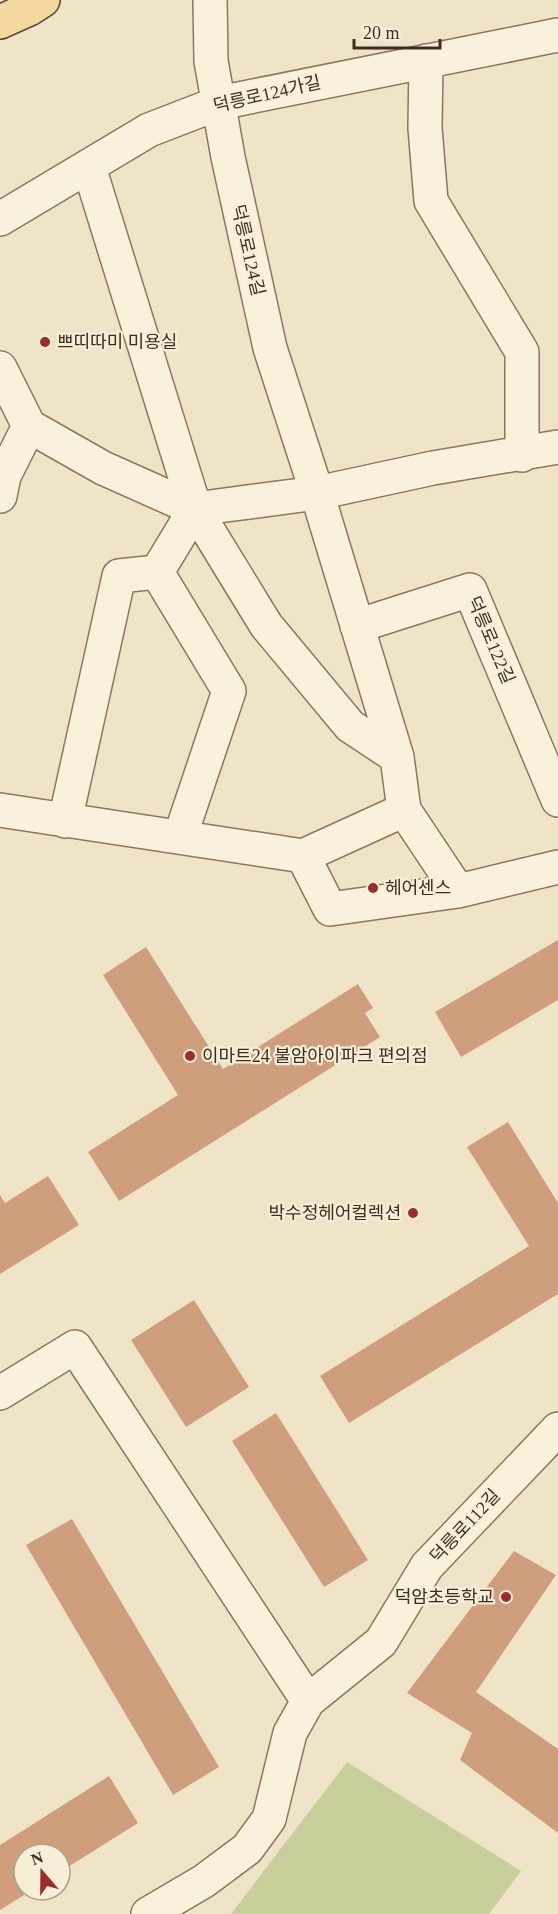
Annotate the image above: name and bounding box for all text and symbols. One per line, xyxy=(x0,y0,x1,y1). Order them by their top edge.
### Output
scale bar xyxy=(354,12,440,50)
text: 20 m xyxy=(363,23,400,43)
street label: 덕릉로124가길 xyxy=(211,72,323,116)
street label: 덕릉로124길 xyxy=(228,202,268,298)
place label: 쁘띠따미 미용실 xyxy=(57,332,177,352)
marker: 쁘띠따미 미용실 xyxy=(38,335,52,349)
street label: 덕릉로122길 xyxy=(464,593,518,687)
place label: 헤어센스 xyxy=(385,878,451,898)
marker: 헤어센스 xyxy=(366,881,380,895)
place label: 이마트24 불암아이파크 편의점 xyxy=(202,1046,428,1066)
marker: 이마트24 불암아이파크 편의점 xyxy=(183,1049,197,1063)
place label: 박수정헤어컬렉션 xyxy=(269,1203,401,1223)
marker: 박수정헤어컬렉션 xyxy=(406,1206,420,1220)
street label: 덕릉로112길 xyxy=(426,1485,504,1567)
place label: 덕암초등학교 xyxy=(395,1587,494,1607)
marker: 덕암초등학교 xyxy=(499,1590,513,1604)
north arrow xyxy=(12,1842,72,1902)
text: N xyxy=(29,1848,46,1868)

